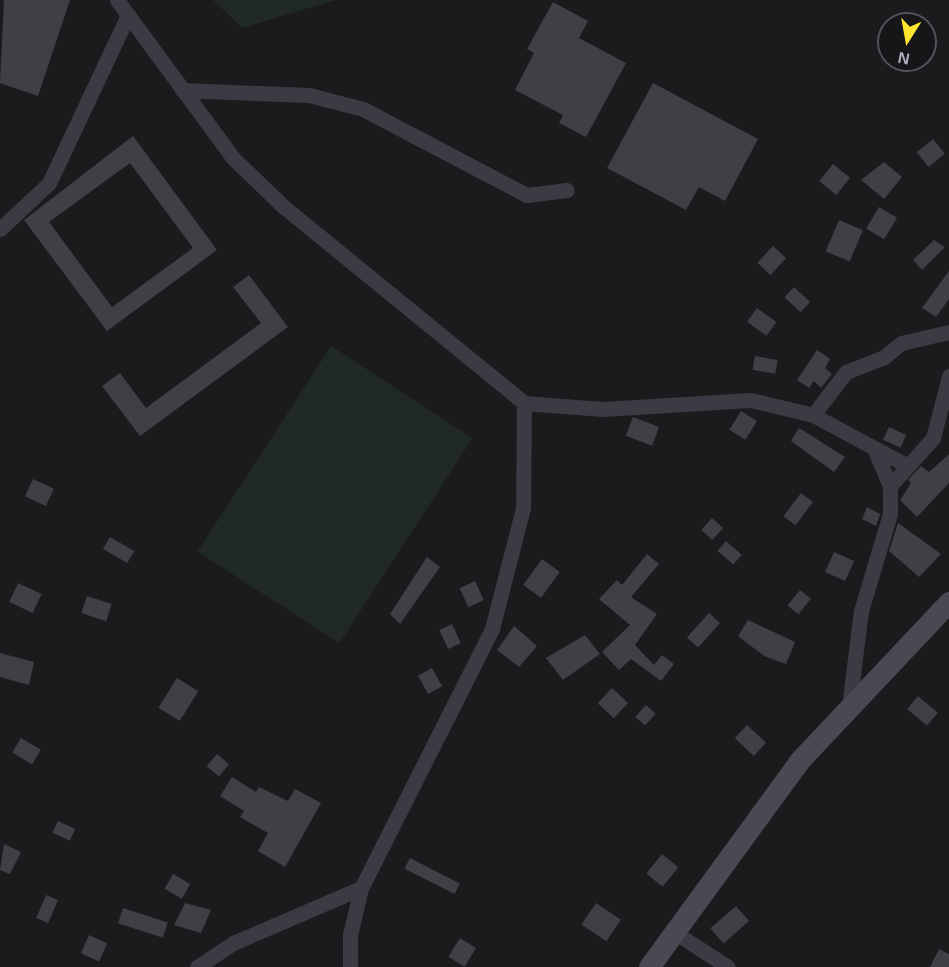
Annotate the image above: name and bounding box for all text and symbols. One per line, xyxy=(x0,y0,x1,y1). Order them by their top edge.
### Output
north arrow xyxy=(877,12,937,72)
text: N xyxy=(897,49,911,68)

